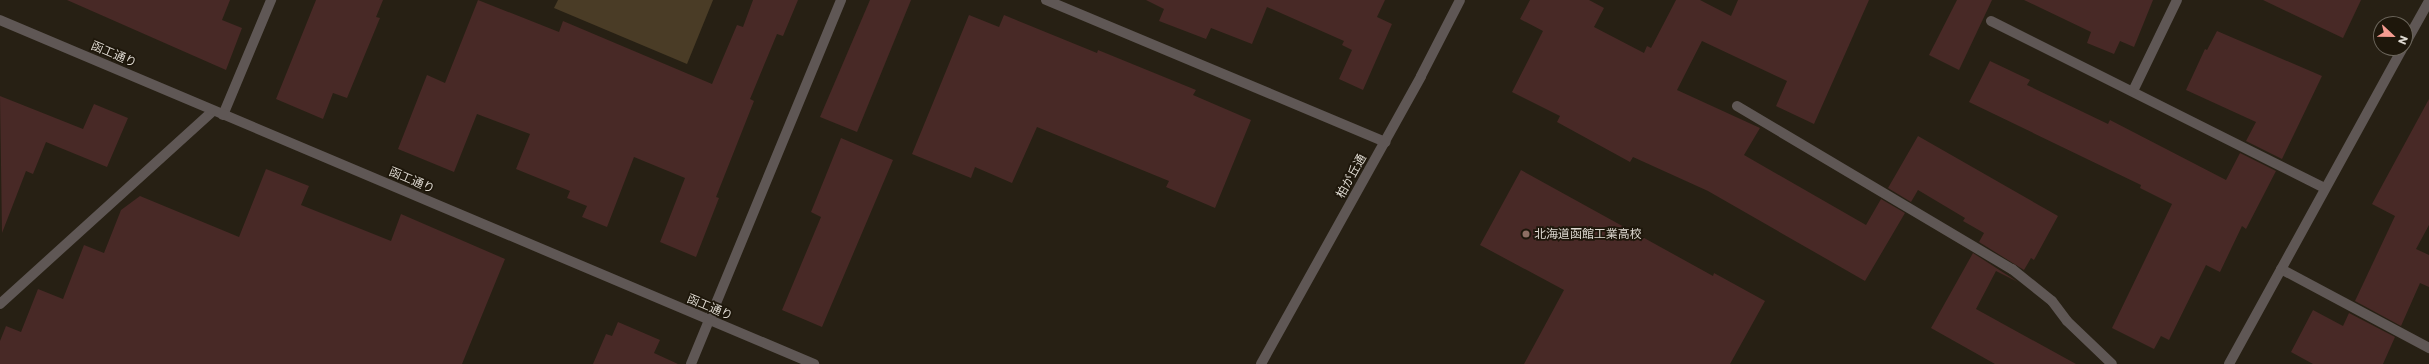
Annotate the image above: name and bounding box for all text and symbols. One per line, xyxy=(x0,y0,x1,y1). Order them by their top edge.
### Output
north arrow xyxy=(2373,16,2413,56)
text: N xyxy=(2394,33,2412,47)
street label: 函工通り xyxy=(89,38,139,70)
street label: 柏が丘通 xyxy=(1333,152,1369,200)
street label: 函工通り xyxy=(387,164,437,196)
place label: 北海道函館工業高校 xyxy=(1534,227,1642,241)
marker: 北海道函館工業高校 xyxy=(1521,229,1531,239)
street label: 函工通り xyxy=(685,291,735,323)

